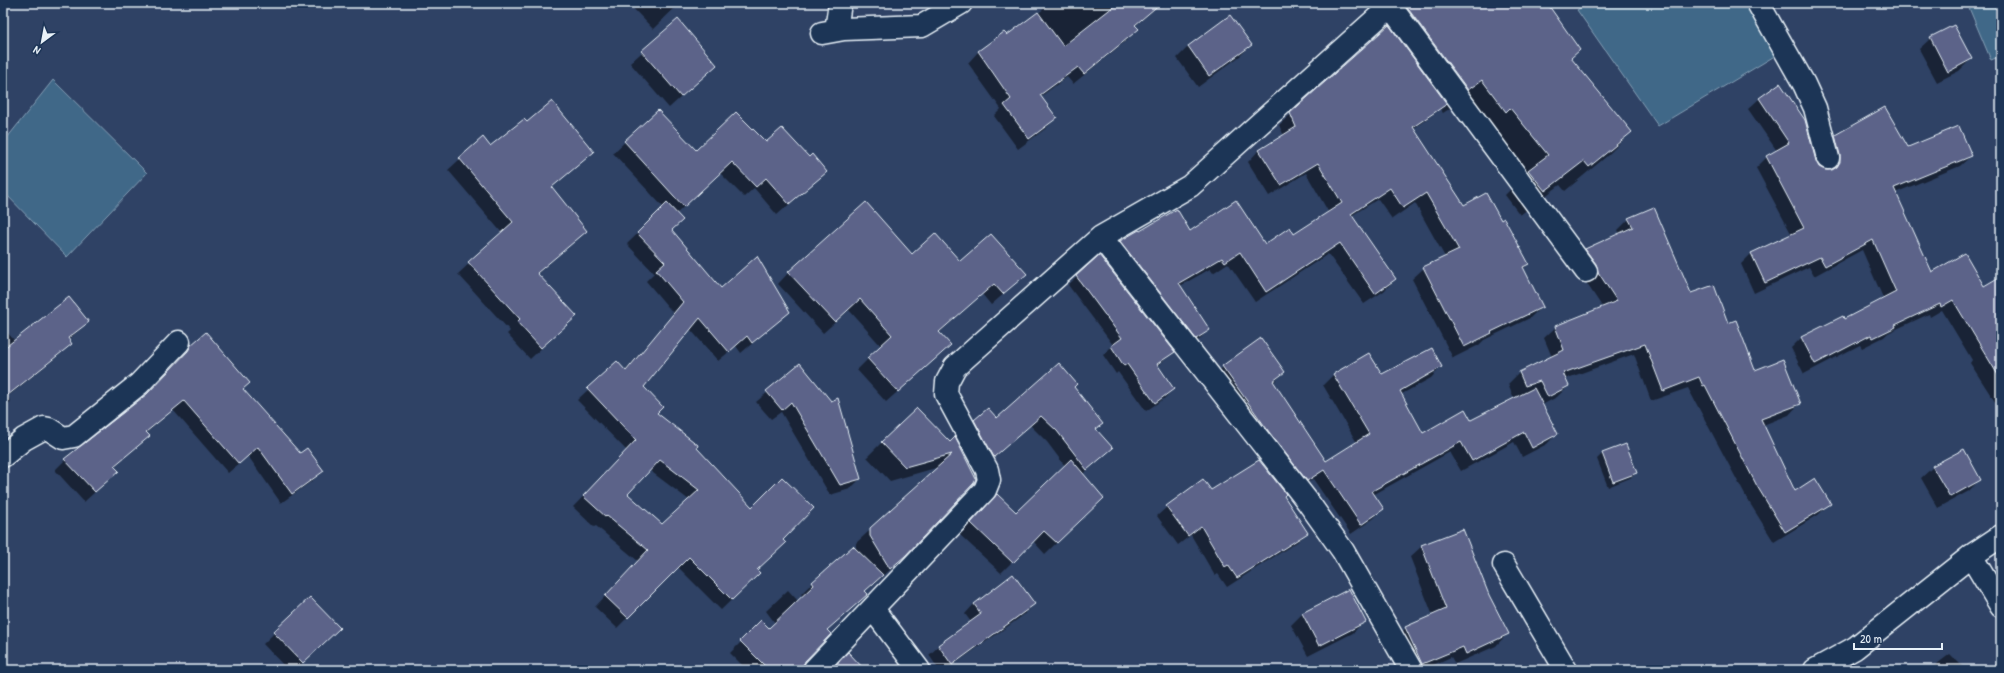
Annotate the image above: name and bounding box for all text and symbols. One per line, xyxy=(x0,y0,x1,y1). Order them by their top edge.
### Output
north arrow xyxy=(22,22,62,62)
text: N xyxy=(30,43,43,58)
scale bar xyxy=(1854,625,1942,651)
text: 20 m xyxy=(1860,630,1882,647)

